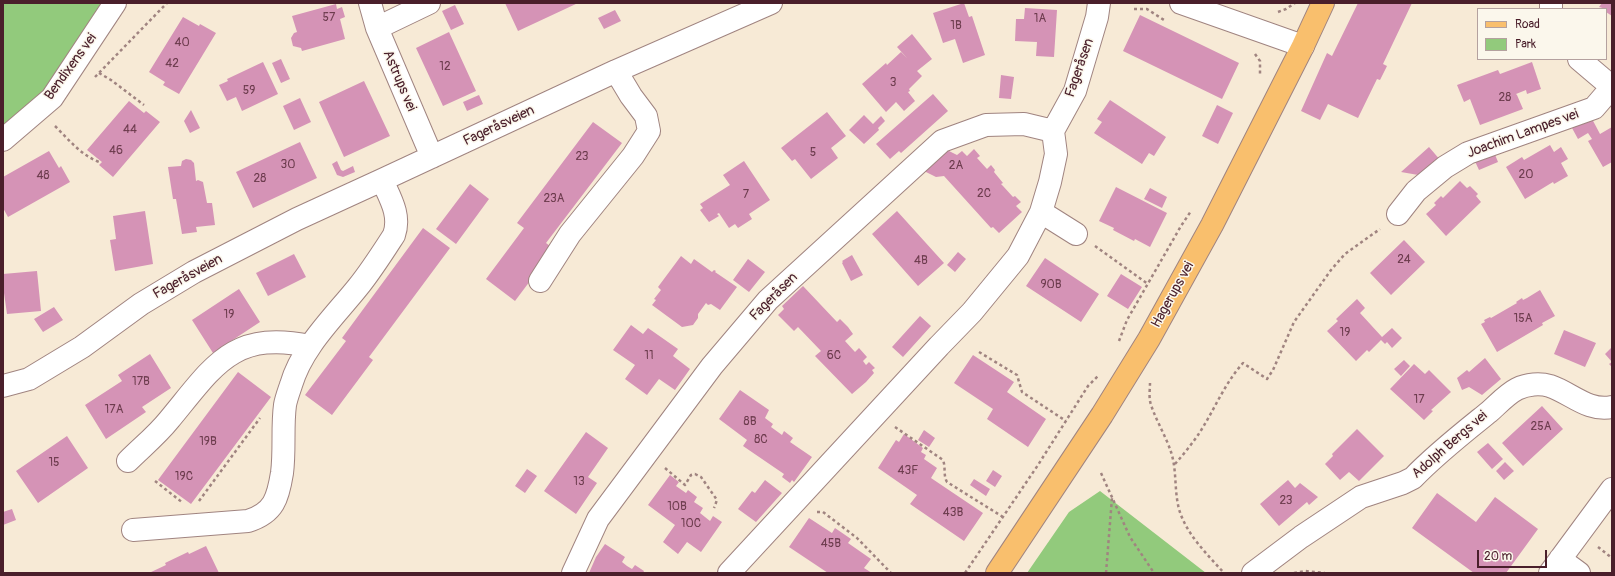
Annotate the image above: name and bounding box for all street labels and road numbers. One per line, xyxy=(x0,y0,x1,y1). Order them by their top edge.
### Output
street label: Bendixens vei xyxy=(41,30,101,104)
street label: Fageråsen xyxy=(1062,36,1098,100)
street label: Astrups vei xyxy=(379,48,419,114)
street label: Fageråsveien xyxy=(461,102,537,150)
street label: Joachim Lampes vei xyxy=(1465,106,1581,162)
street label: Fageråsveien xyxy=(150,251,226,303)
street label: Hagerups vei xyxy=(1148,259,1198,331)
street label: Fageråsen xyxy=(746,269,802,325)
street label: Adolph Bergs vei xyxy=(1409,408,1491,482)

